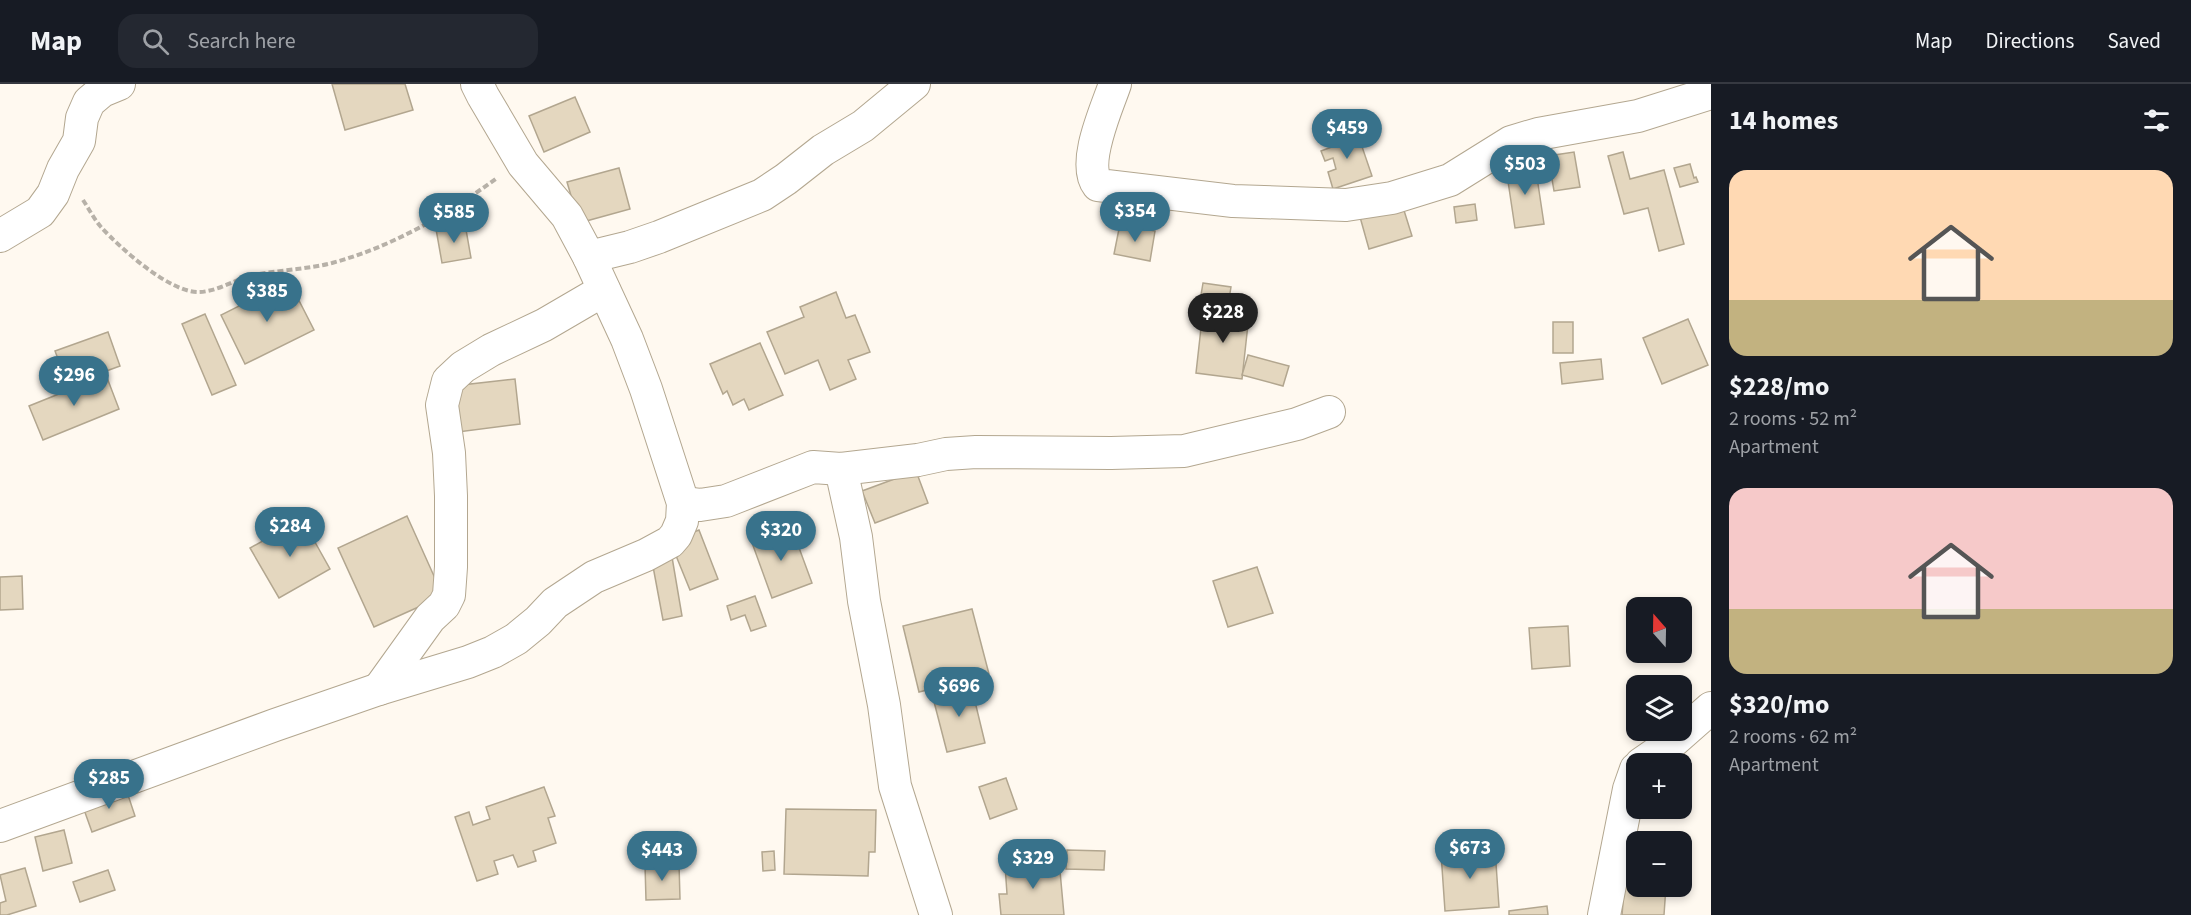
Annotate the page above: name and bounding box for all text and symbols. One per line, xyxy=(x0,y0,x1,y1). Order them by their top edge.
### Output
search box xyxy=(118,14,538,68)
text: Map xyxy=(30,21,82,61)
icon: search xyxy=(139,25,172,58)
text: Search here xyxy=(187,25,296,57)
text: Map xyxy=(1915,26,1953,56)
text: Directions xyxy=(1986,26,2074,56)
text: Saved xyxy=(2107,26,2161,56)
text: 14 homes xyxy=(1729,102,1838,139)
icon: filters xyxy=(2140,104,2173,137)
pin: $459 xyxy=(1311,109,1383,160)
text: $459 xyxy=(1326,114,1368,142)
pin: $503 xyxy=(1489,145,1561,196)
text: $503 xyxy=(1504,150,1546,178)
pin: $354 xyxy=(1099,192,1171,243)
pin: $585 xyxy=(418,193,490,244)
text: $354 xyxy=(1114,197,1156,225)
text: $585 xyxy=(433,198,475,226)
icon: home xyxy=(1897,209,2005,317)
pin: $385 xyxy=(231,272,303,323)
text: $385 xyxy=(246,277,288,305)
pin: $228 xyxy=(1187,293,1259,344)
text: $228 xyxy=(1202,298,1244,326)
pin: $296 xyxy=(38,356,110,407)
text: $296 xyxy=(53,361,95,389)
text: $228/mo xyxy=(1729,368,1829,405)
text: 2 rooms · 52 m² xyxy=(1729,405,1857,433)
text: Apartment xyxy=(1729,433,1819,461)
pin: $284 xyxy=(254,507,326,558)
pin: $320 xyxy=(745,511,817,562)
text: $284 xyxy=(269,512,311,540)
text: $320 xyxy=(760,516,802,544)
icon: home xyxy=(1897,527,2005,635)
north arrow xyxy=(1626,597,1692,663)
map controls xyxy=(1626,597,1692,897)
pin: $696 xyxy=(923,667,995,718)
text: $696 xyxy=(938,672,980,700)
button: layers xyxy=(1626,675,1692,741)
text: $320/mo xyxy=(1729,686,1829,723)
text: 2 rooms · 62 m² xyxy=(1729,723,1857,751)
text: Apartment xyxy=(1729,751,1819,779)
button: + xyxy=(1626,753,1692,819)
pin: $285 xyxy=(73,759,145,810)
text: $285 xyxy=(88,764,130,792)
pin: $673 xyxy=(1434,829,1506,880)
pin: $443 xyxy=(626,831,698,882)
button: − xyxy=(1626,831,1692,897)
text: $673 xyxy=(1449,834,1491,862)
text: $443 xyxy=(641,836,683,864)
pin: $329 xyxy=(997,839,1069,890)
text: $329 xyxy=(1012,844,1054,872)

